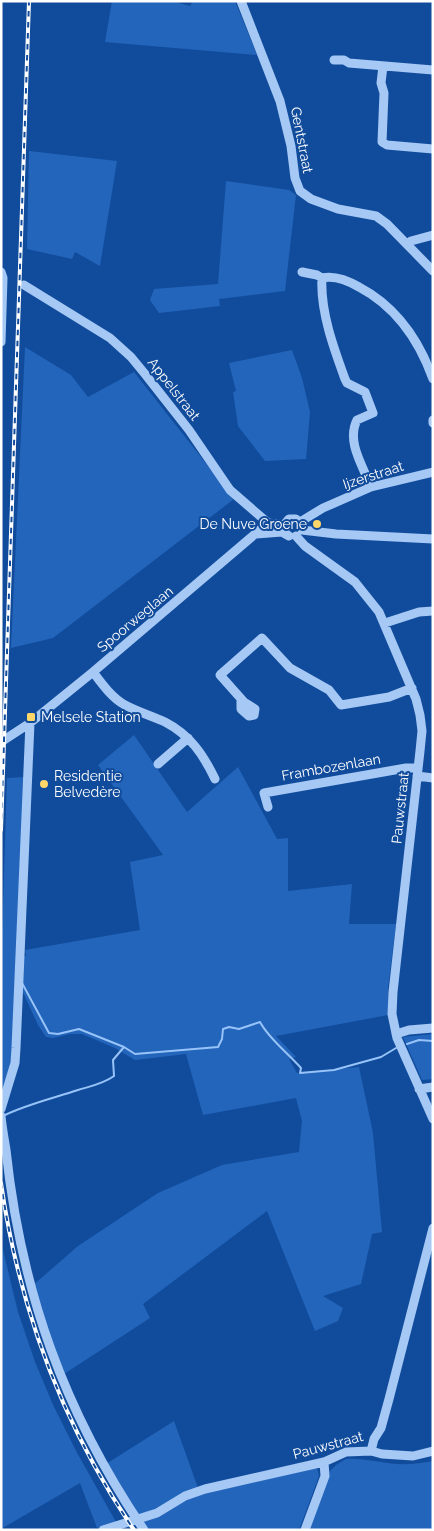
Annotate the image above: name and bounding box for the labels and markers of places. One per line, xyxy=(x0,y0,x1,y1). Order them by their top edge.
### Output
place label: De Nuve Groene xyxy=(199,516,307,532)
marker: De Nuve Groene xyxy=(311,518,323,530)
place label: Melsele Station xyxy=(41,709,141,725)
marker: Melsele Station xyxy=(25,711,37,723)
place label: Residentie Belvedère xyxy=(54,768,122,800)
marker: Residentie Belvedère xyxy=(38,778,50,790)

